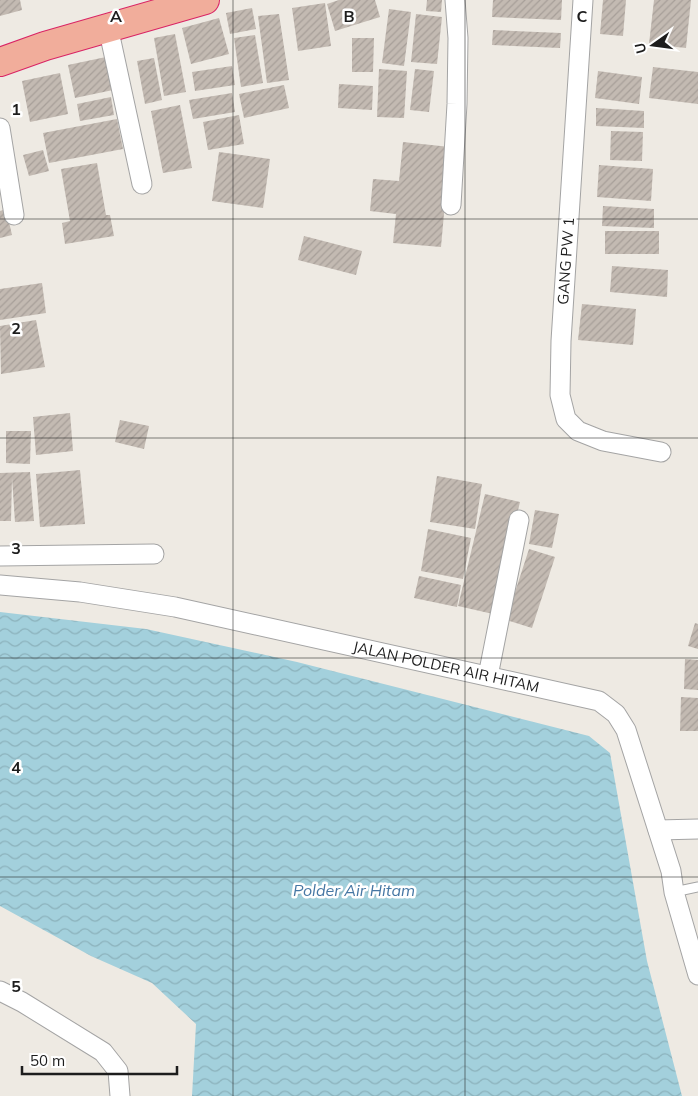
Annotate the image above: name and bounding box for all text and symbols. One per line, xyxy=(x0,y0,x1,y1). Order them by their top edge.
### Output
text: A xyxy=(110,6,122,26)
text: B xyxy=(343,6,355,26)
text: C xyxy=(577,6,588,26)
north arrow xyxy=(628,20,678,70)
text: U xyxy=(630,41,650,55)
text: 1 xyxy=(11,99,21,119)
street label: GANG PW 1 xyxy=(553,217,578,305)
text: 2 xyxy=(11,318,21,338)
text: 3 xyxy=(11,538,21,558)
street label: JALAN POLDER AIR HITAM xyxy=(351,637,541,696)
text: 4 xyxy=(11,757,21,777)
water label: Polder Air Hitam xyxy=(293,880,415,900)
text: 5 xyxy=(11,976,21,996)
scale bar xyxy=(22,1044,178,1076)
text: 50 m xyxy=(30,1051,65,1070)

